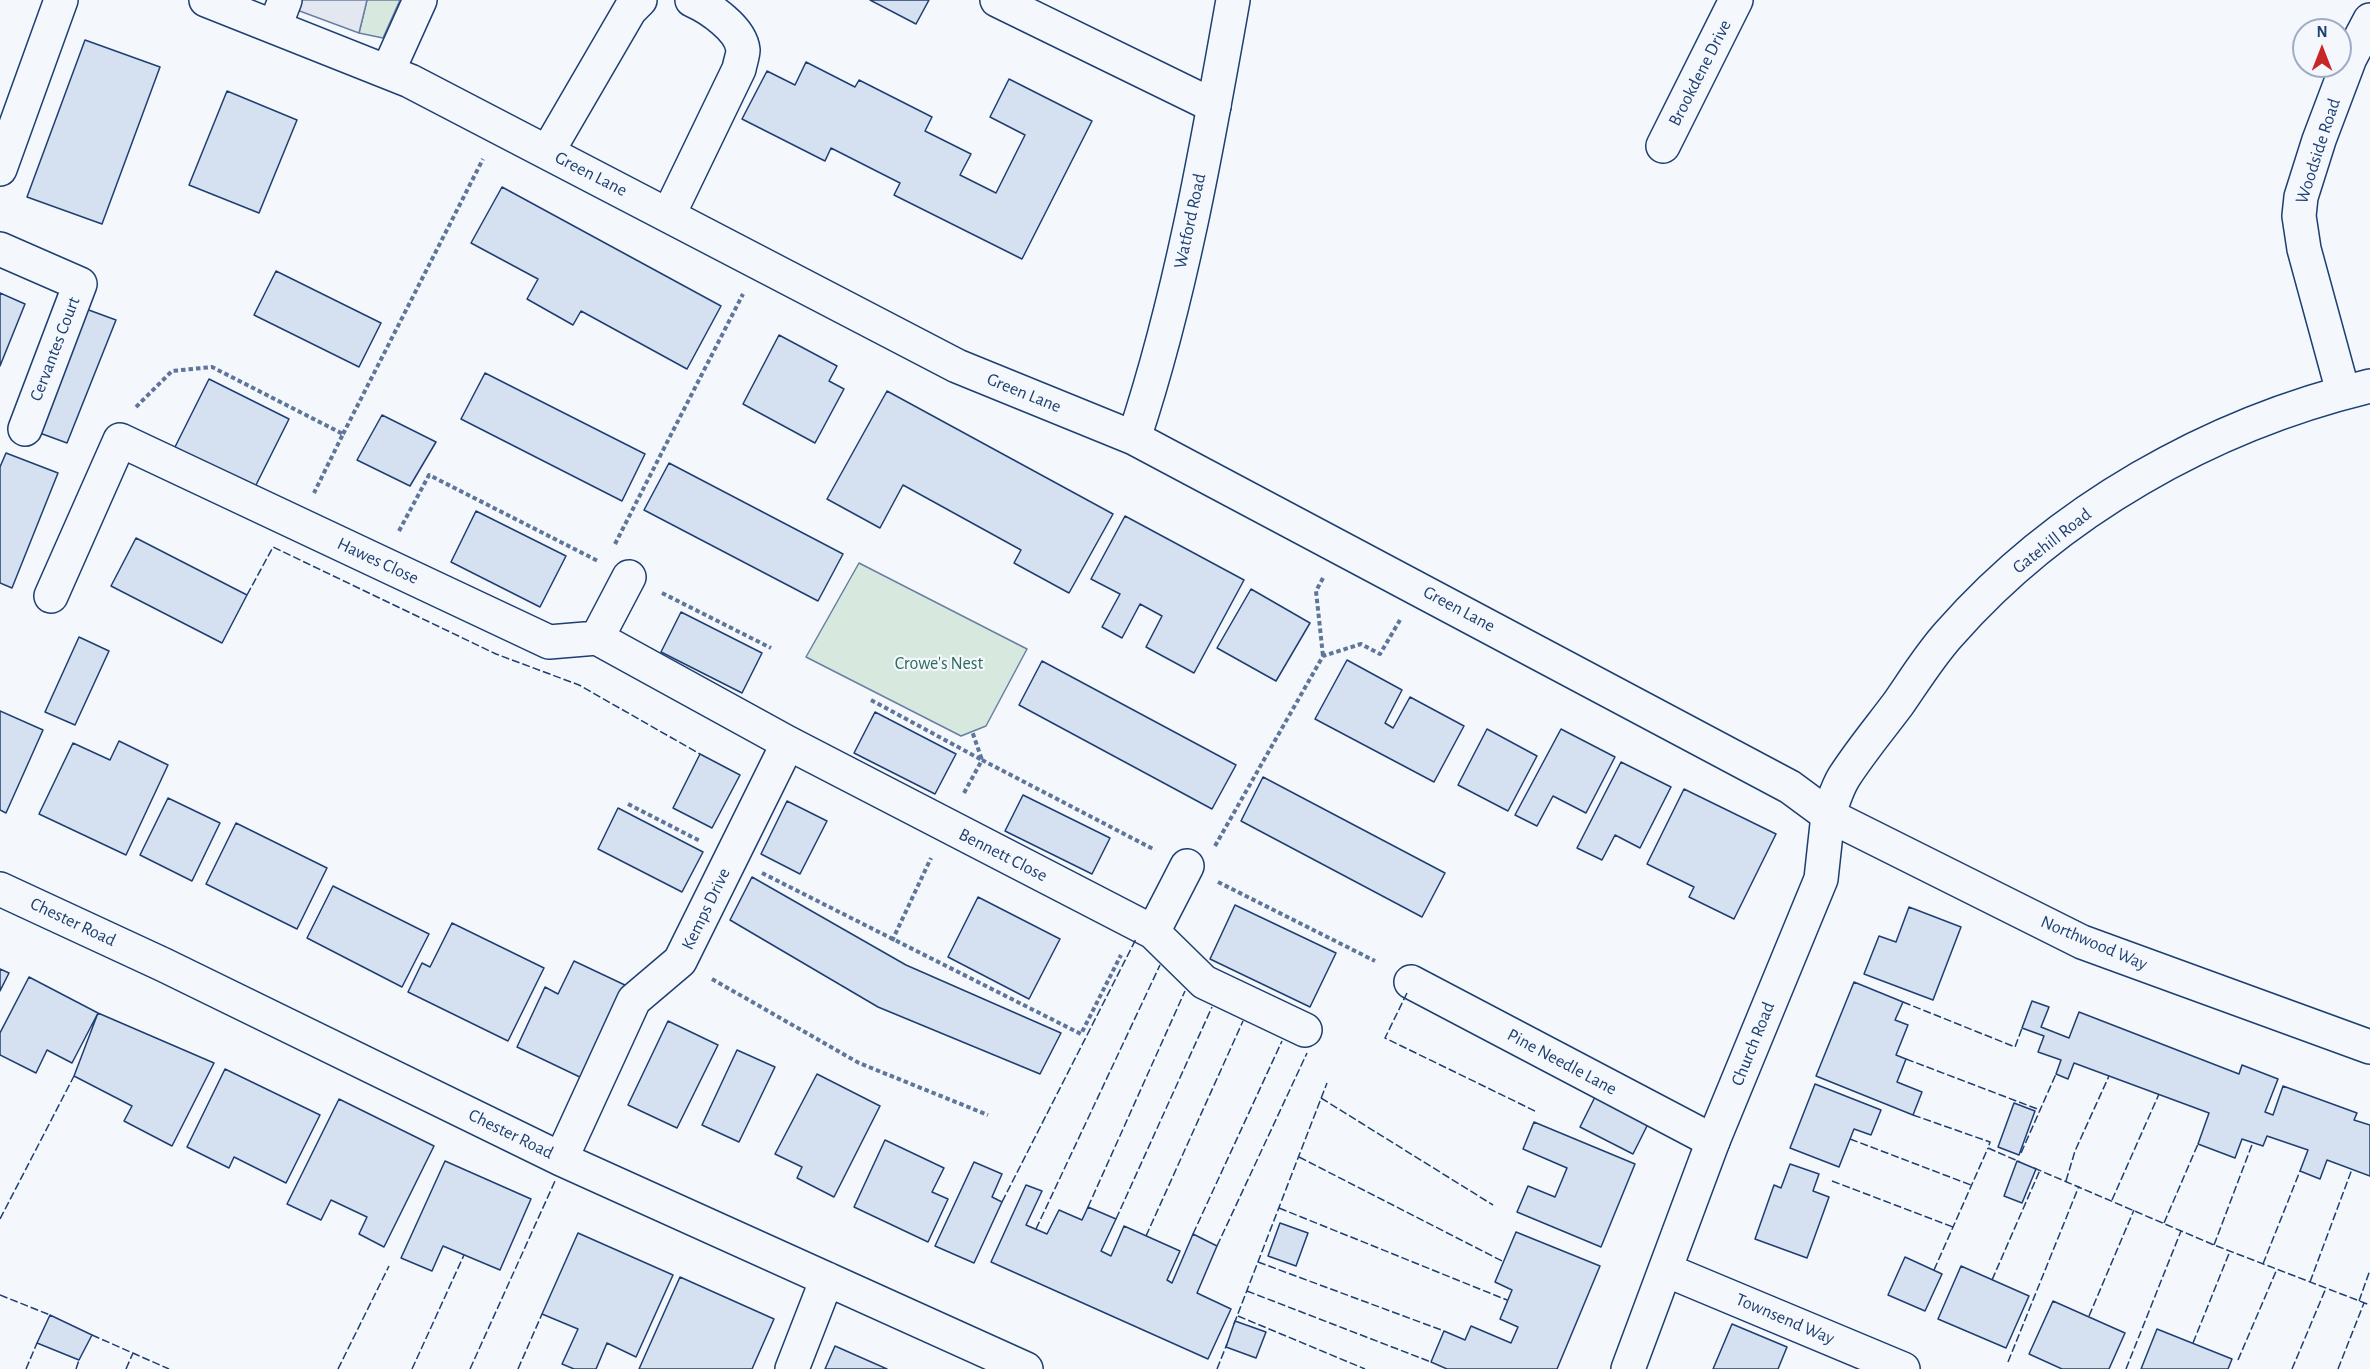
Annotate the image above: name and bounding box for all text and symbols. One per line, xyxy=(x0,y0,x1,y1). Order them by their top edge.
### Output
street label: Brookdene Drive xyxy=(1664,16,1736,130)
north arrow xyxy=(2292,18,2352,78)
text: N xyxy=(2316,24,2328,40)
street label: Woodside Road xyxy=(2291,96,2345,206)
street label: Green Lane xyxy=(551,147,631,201)
street label: Watford Road xyxy=(1169,171,1211,271)
street label: Cervantes Court xyxy=(25,294,85,404)
street label: Green Lane xyxy=(984,368,1064,418)
street label: Gatehill Road xyxy=(2008,504,2096,578)
street label: Hawes Close xyxy=(334,533,422,589)
street label: Green Lane xyxy=(1419,581,1499,637)
park label: Crowe's Nest xyxy=(895,653,983,675)
street label: Bennett Close xyxy=(955,823,1051,887)
street label: Kemps Drive xyxy=(677,865,735,953)
street label: Chester Road xyxy=(27,893,119,951)
street label: Northwood Way xyxy=(2037,911,2151,975)
street label: Church Road xyxy=(1726,999,1780,1089)
street label: Pine Needle Lane xyxy=(1503,1024,1621,1100)
street label: Chester Road xyxy=(465,1104,557,1164)
street label: Townsend Way xyxy=(1732,1289,1838,1349)

